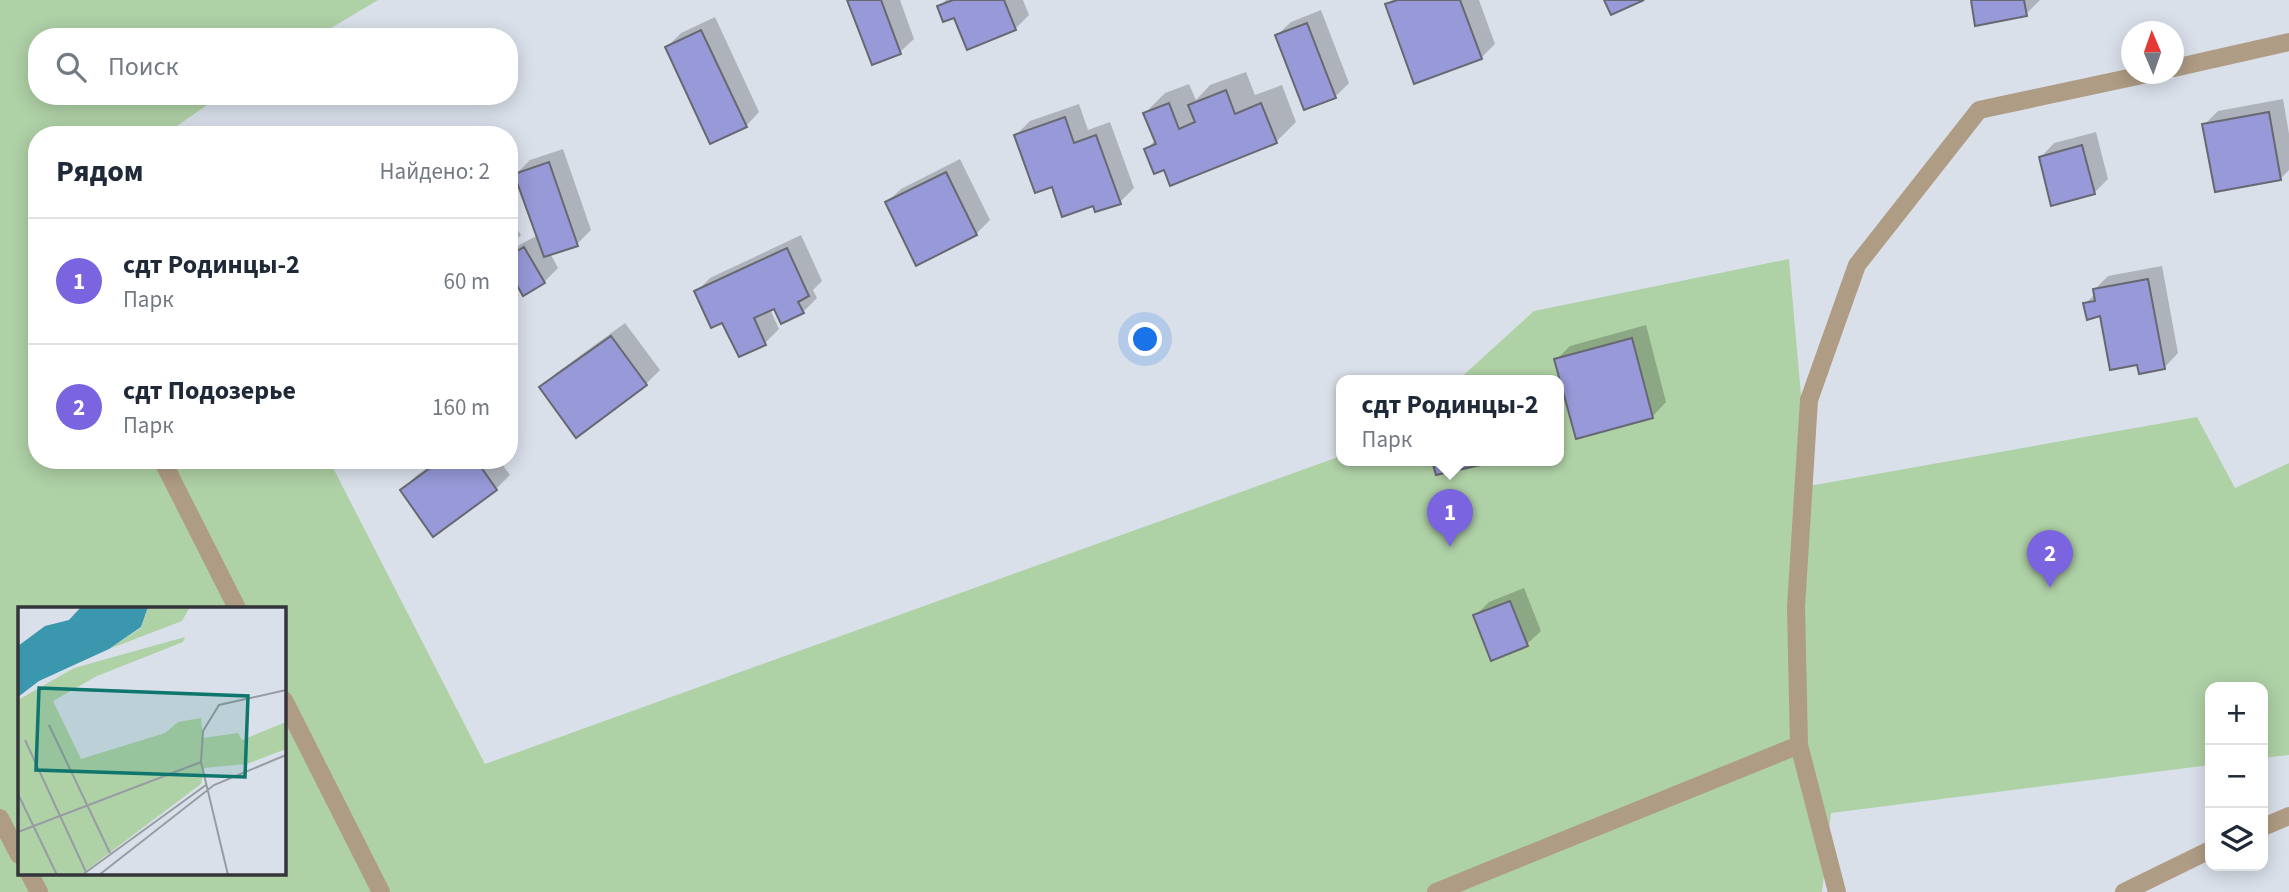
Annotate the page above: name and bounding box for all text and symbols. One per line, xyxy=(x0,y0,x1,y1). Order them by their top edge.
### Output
north arrow xyxy=(2121,21,2184,84)
search box xyxy=(28,28,518,105)
icon: search xyxy=(52,48,90,86)
text: Поиск xyxy=(108,48,178,85)
text: Рядом xyxy=(56,150,144,193)
text: Найдено: 2 xyxy=(380,155,490,188)
text: сдт Родинцы-2 xyxy=(123,246,300,283)
text: 1 xyxy=(73,265,85,298)
text: 60 m xyxy=(443,265,490,298)
text: Парк xyxy=(123,283,174,316)
your location xyxy=(1128,322,1162,356)
text: сдт Подозерье xyxy=(123,372,296,409)
popup xyxy=(1336,375,1564,466)
text: сдт Родинцы-2 xyxy=(1362,386,1538,423)
text: 2 xyxy=(73,391,85,424)
text: 160 m xyxy=(432,391,490,424)
text: Парк xyxy=(123,409,174,442)
text: Парк xyxy=(1362,423,1412,456)
pin: 1 xyxy=(1427,489,1473,547)
pin: 2 xyxy=(2027,530,2073,588)
inset map xyxy=(18,607,285,874)
map controls xyxy=(2205,682,2268,871)
button: + xyxy=(2205,682,2268,745)
button: − xyxy=(2205,745,2268,808)
button: layers xyxy=(2205,808,2268,871)

